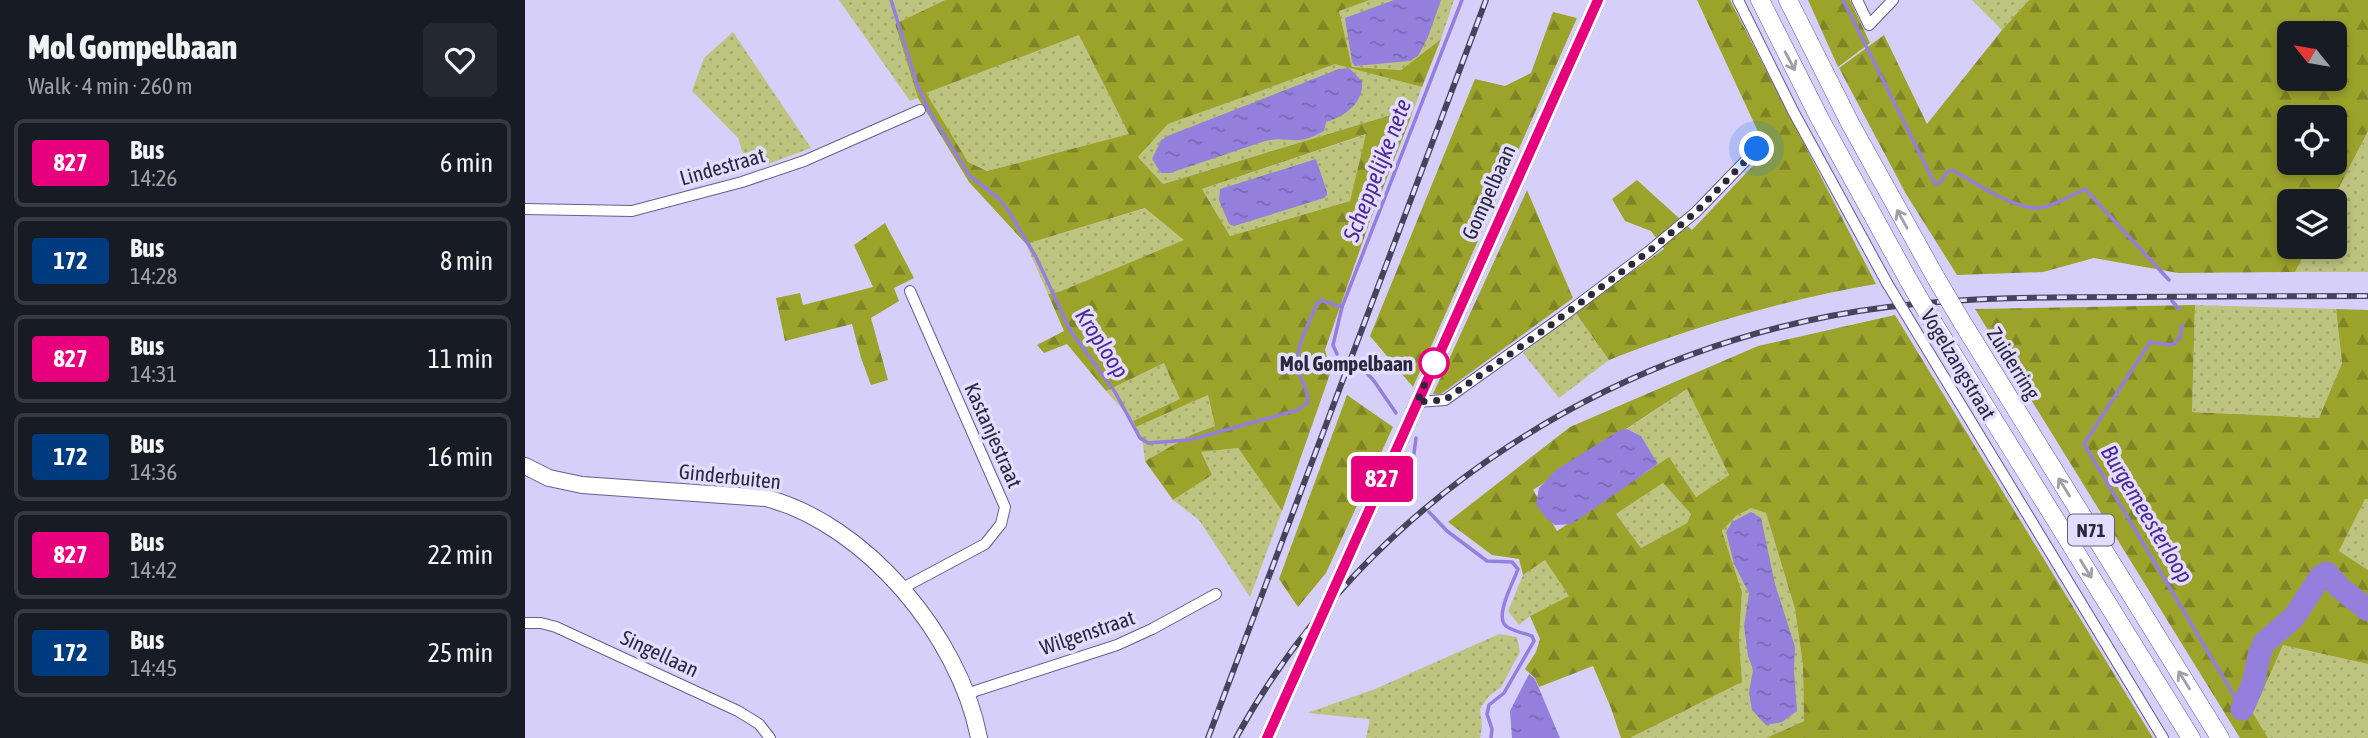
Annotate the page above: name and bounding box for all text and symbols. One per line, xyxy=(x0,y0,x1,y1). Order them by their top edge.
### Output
north arrow xyxy=(2277,21,2347,91)
map controls xyxy=(2277,21,2347,259)
button: heart xyxy=(423,23,497,97)
text: Mol Gompelbaan xyxy=(28,28,237,66)
one-way arrow xyxy=(1783,51,1797,71)
text: Walk · 4 min · 260 m xyxy=(28,73,192,99)
water label: Scheppelijke nete xyxy=(1338,95,1416,246)
button: locate xyxy=(2277,105,2347,175)
your location xyxy=(1739,131,1774,166)
text: Bus xyxy=(130,135,164,165)
street label: Gompelbaan xyxy=(1457,141,1519,243)
street label: Lindestraat xyxy=(677,142,767,190)
text: 6 min xyxy=(440,148,493,178)
text: 827 xyxy=(54,149,87,176)
text: 14:26 xyxy=(130,165,177,191)
button: layers xyxy=(2277,189,2347,259)
one-way arrow xyxy=(1895,209,1909,229)
text: Bus xyxy=(130,233,164,263)
text: 8 min xyxy=(440,246,493,276)
text: 172 xyxy=(54,247,87,274)
text: 14:28 xyxy=(130,263,177,289)
water label: Kroploop xyxy=(1070,303,1134,383)
street label: Vogelzangstraat xyxy=(1917,304,2001,424)
street label: Zuiderring xyxy=(1983,323,2045,403)
text: Bus xyxy=(130,331,164,361)
text: 11 min xyxy=(428,344,493,374)
text: 827 xyxy=(54,345,87,372)
marker: Mol Gompelbaan xyxy=(1419,348,1449,378)
place label: Mol Gompelbaan xyxy=(1280,351,1413,375)
text: 14:31 xyxy=(130,361,177,387)
street label: Kastanjestraat xyxy=(960,379,1028,491)
text: Bus xyxy=(130,429,164,459)
water label: Burgemeesterloop xyxy=(2096,440,2198,588)
text: 16 min xyxy=(428,442,493,472)
text: 172 xyxy=(54,443,87,470)
line badge: 827 xyxy=(1342,456,1422,502)
text: 14:36 xyxy=(130,459,177,485)
street label: Ginderbuiten xyxy=(678,459,782,493)
text: 827 xyxy=(1365,465,1399,492)
one-way arrow xyxy=(2056,478,2071,497)
road number: N71 xyxy=(2068,514,2114,545)
text: Bus xyxy=(130,527,164,557)
text: 22 min xyxy=(428,540,493,570)
text: 827 xyxy=(54,541,87,568)
text: 14:42 xyxy=(130,557,177,583)
one-way arrow xyxy=(2079,559,2093,579)
street label: Wilgenstraat xyxy=(1037,605,1137,659)
text: Bus xyxy=(130,625,164,655)
street label: Singellaan xyxy=(617,625,703,681)
text: 25 min xyxy=(428,638,493,668)
text: 172 xyxy=(54,639,87,666)
text: 14:45 xyxy=(130,655,177,681)
one-way arrow xyxy=(2177,671,2192,690)

